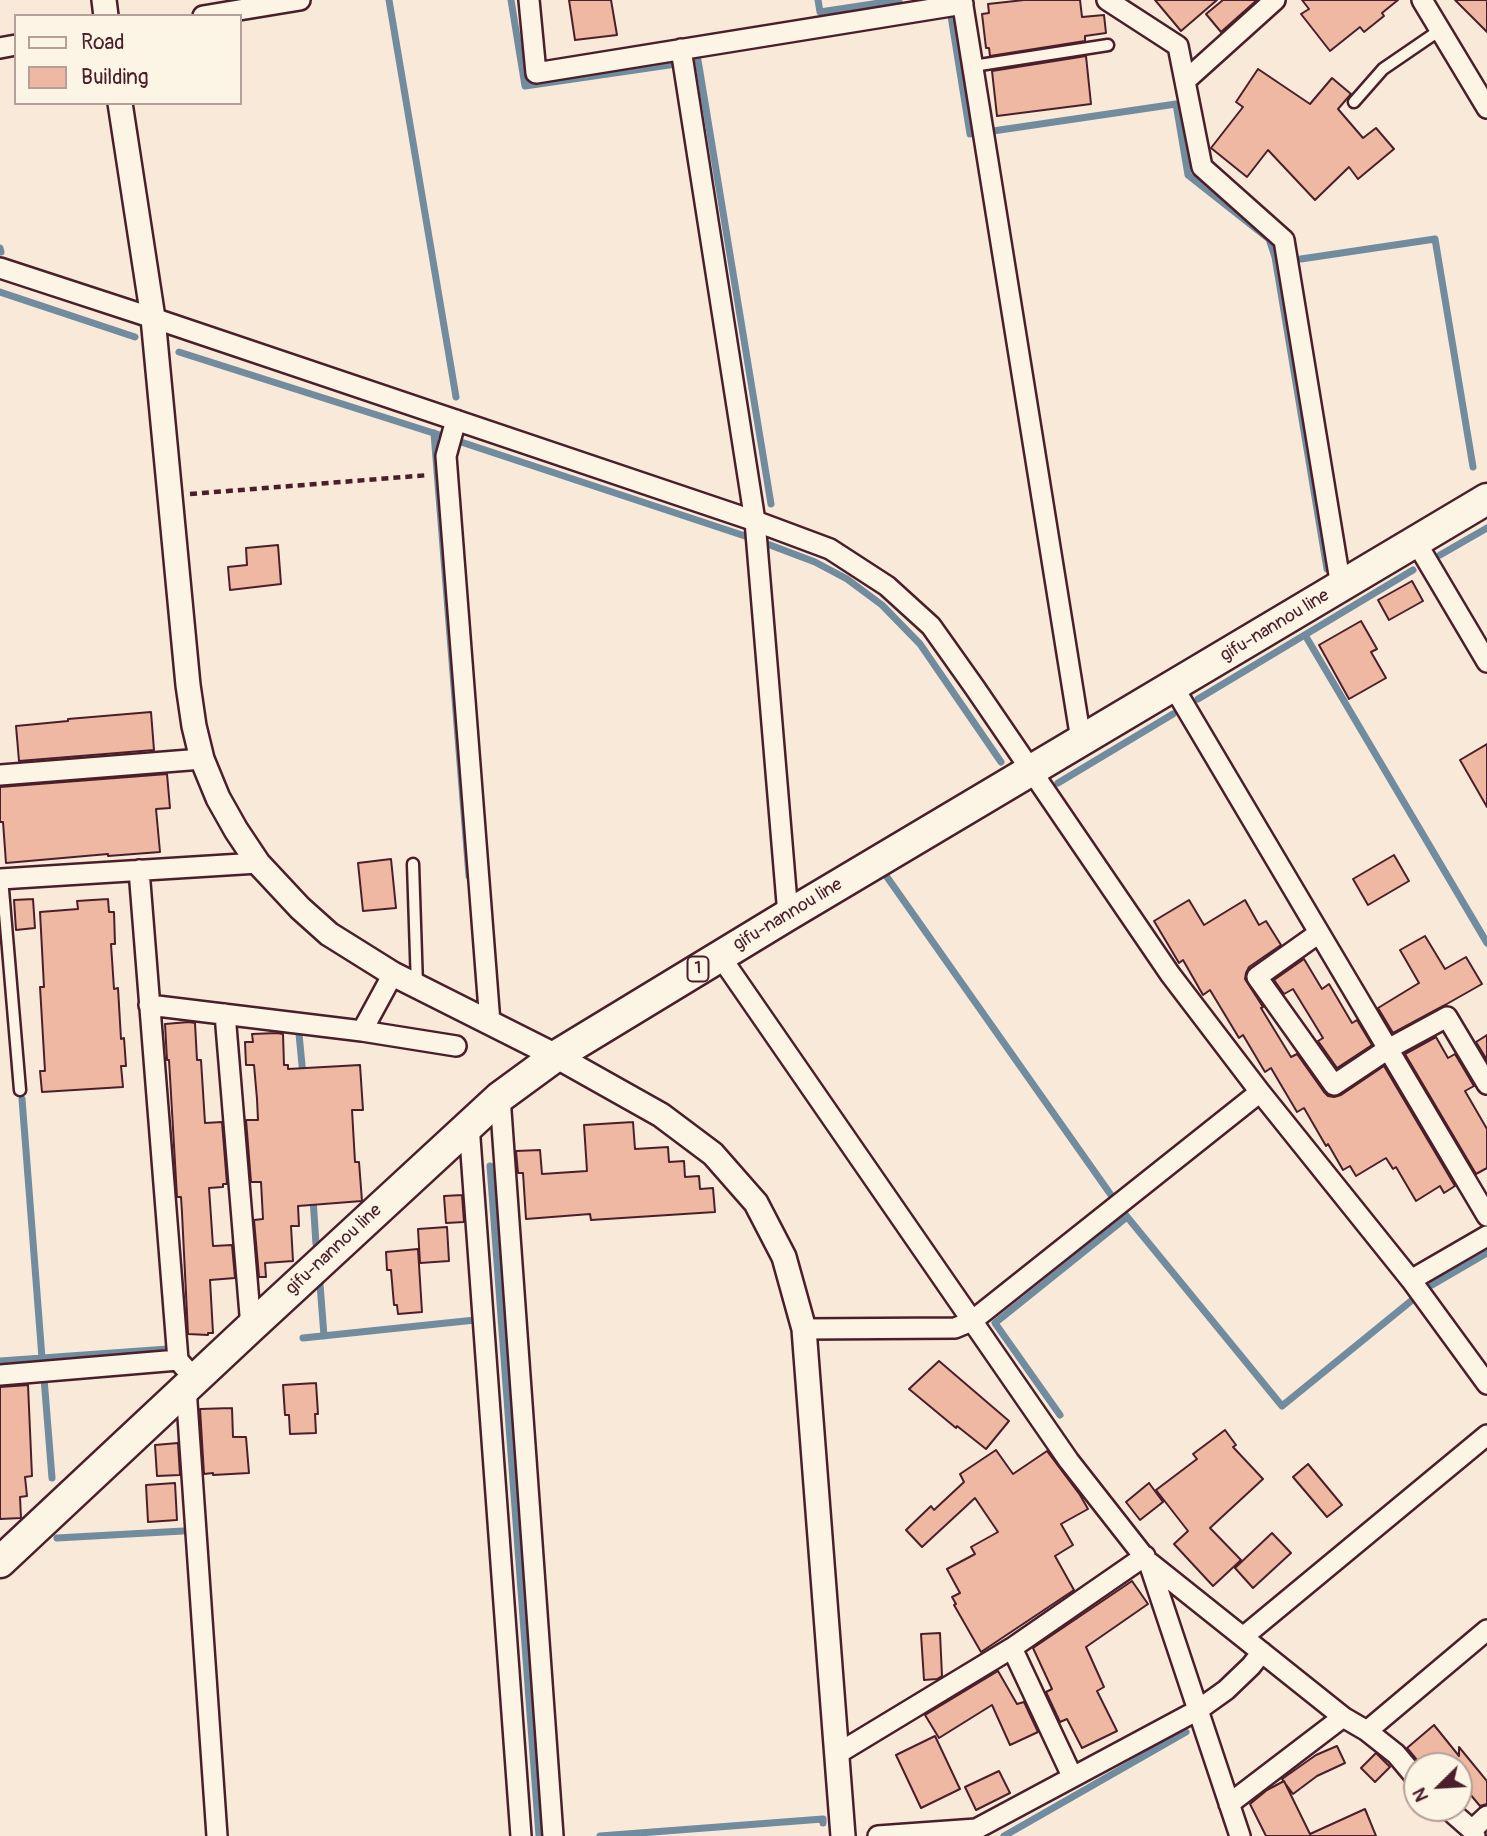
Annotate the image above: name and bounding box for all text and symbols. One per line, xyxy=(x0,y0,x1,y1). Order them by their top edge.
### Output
legend xyxy=(14,14,242,105)
text: Road xyxy=(81,29,125,56)
text: Building xyxy=(81,64,148,91)
street label: gifu-nannou line xyxy=(1217,585,1333,667)
street label: gifu-nannou line xyxy=(730,874,846,956)
road number: 1 xyxy=(688,956,708,981)
street label: gifu-nannou line xyxy=(282,1200,386,1300)
north arrow xyxy=(1403,1752,1473,1822)
text: N xyxy=(1407,1784,1434,1805)

